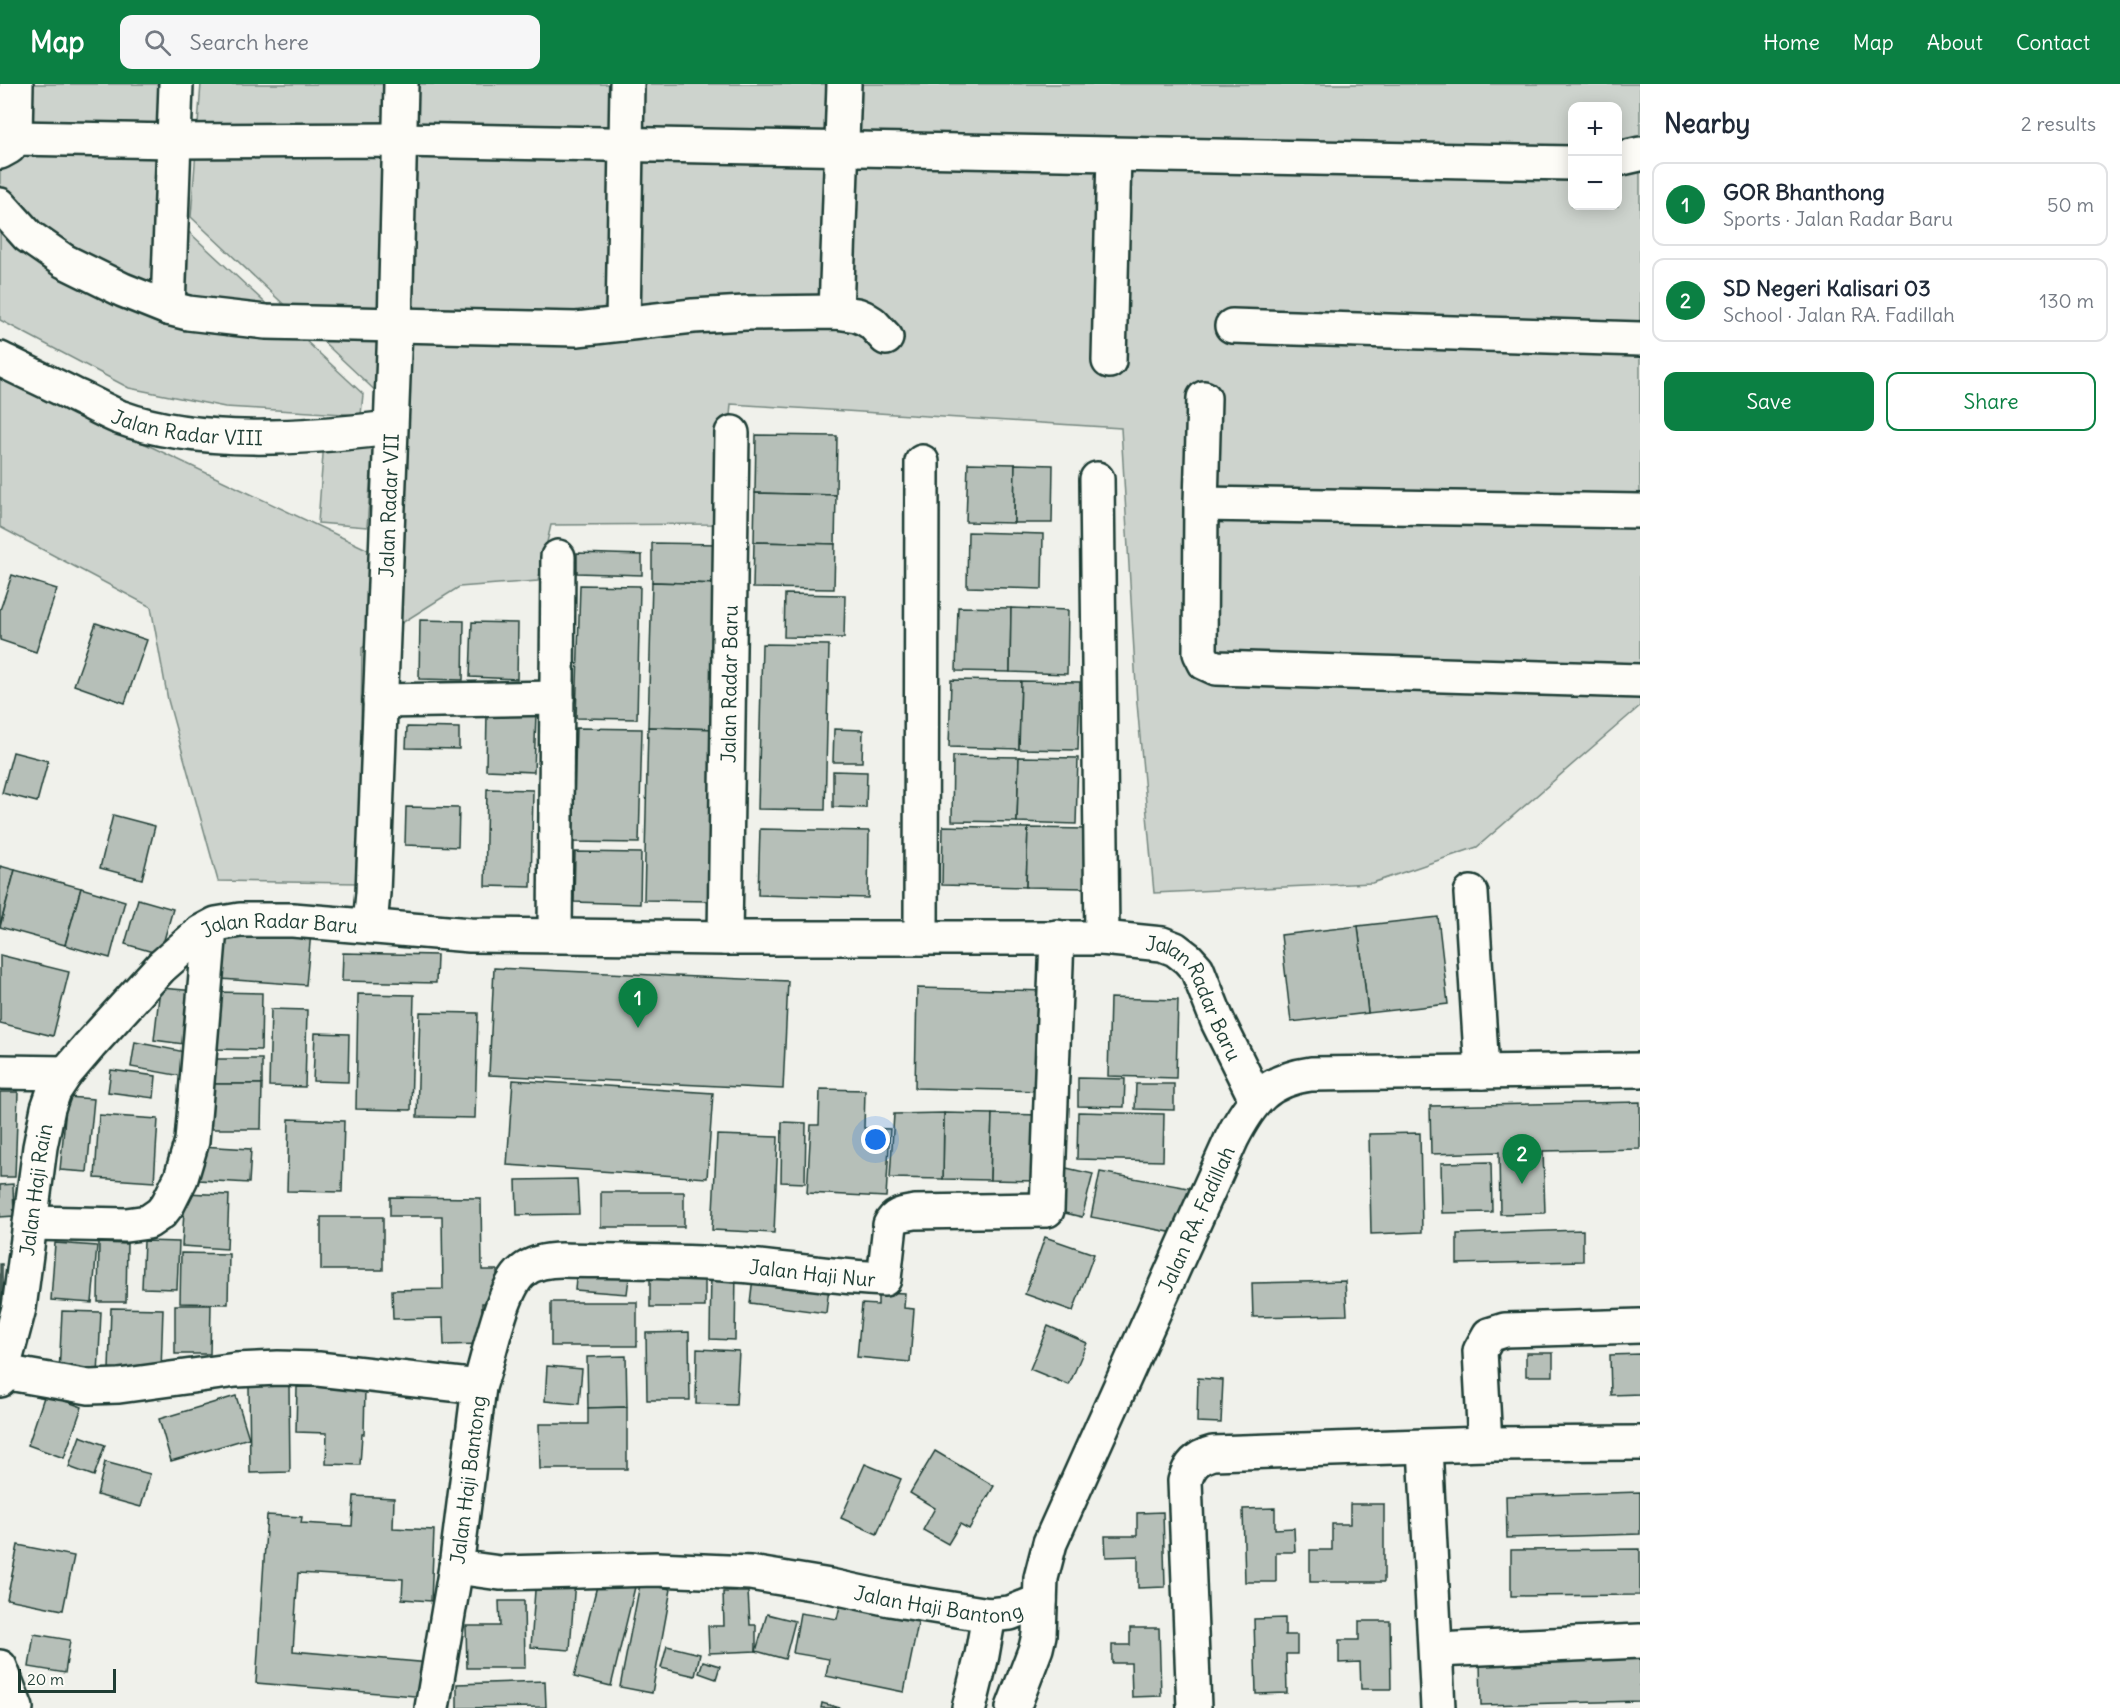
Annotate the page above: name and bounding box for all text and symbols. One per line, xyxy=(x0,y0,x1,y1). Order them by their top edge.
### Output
search box xyxy=(120,15,540,69)
text: Map xyxy=(30,24,84,60)
icon: search xyxy=(141,26,174,59)
text: Search here xyxy=(189,28,309,56)
text: Home xyxy=(1763,29,1820,56)
text: Map xyxy=(1853,29,1894,56)
text: About xyxy=(1927,29,1983,56)
text: Contact xyxy=(2016,29,2090,56)
map controls xyxy=(1568,102,1622,210)
button: + xyxy=(1568,102,1622,156)
text: Nearby xyxy=(1664,107,1750,140)
text: 2 results xyxy=(2021,111,2096,136)
button: − xyxy=(1568,156,1622,210)
text: GOR Bhanthong xyxy=(1723,178,1885,206)
text: 1 xyxy=(1682,192,1689,217)
text: 50 m xyxy=(2047,192,2094,217)
text: Sports · Jalan Radar Baru xyxy=(1723,206,1953,231)
text: SD Negeri Kalisari 03 xyxy=(1723,274,1931,302)
text: 2 xyxy=(1680,288,1691,313)
text: 130 m xyxy=(2039,288,2094,313)
text: School · Jalan RA. Fadillah xyxy=(1723,302,1955,327)
button: Save xyxy=(1664,372,1874,431)
button: Share xyxy=(1886,372,2096,431)
street label: Jalan Radar VIII xyxy=(108,403,263,450)
street label: Jalan Radar VII xyxy=(373,433,403,578)
street label: Jalan Radar Baru xyxy=(715,605,742,763)
street label: Jalan Radar Baru xyxy=(196,907,359,943)
street label: Jalan Radar Baru xyxy=(1145,930,1247,1065)
pin: 1 xyxy=(618,978,658,1028)
street label: Jalan Haji Rain xyxy=(13,1121,57,1257)
your location xyxy=(861,1125,890,1154)
pin: 2 xyxy=(1502,1134,1541,1184)
street label: Jalan RA. Fadillah xyxy=(1152,1142,1239,1296)
street label: Jalan Haji Nur xyxy=(748,1253,876,1291)
street label: Jalan Haji Bantong xyxy=(444,1394,490,1566)
street label: Jalan Haji Bantong xyxy=(852,1579,1026,1627)
scale bar xyxy=(18,1666,116,1694)
text: 20 m xyxy=(27,1669,64,1689)

